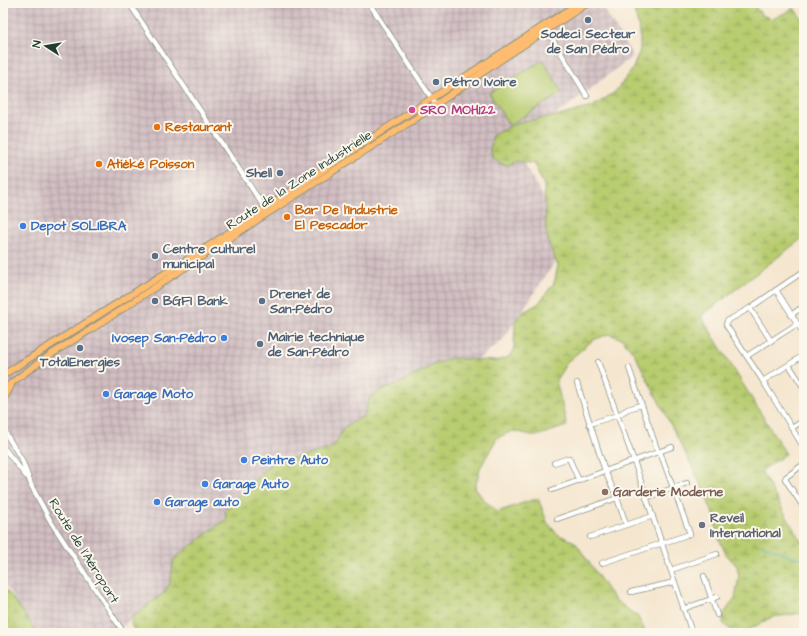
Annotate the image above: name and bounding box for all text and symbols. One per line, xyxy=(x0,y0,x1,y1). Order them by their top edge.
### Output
marker: Sodeci Secteur de San Pédro xyxy=(583,15,593,25)
place label: Sodeci Secteur de San Pédro xyxy=(540,25,636,58)
north arrow xyxy=(26,26,66,66)
text: N xyxy=(29,39,45,49)
place label: Pétro Ivoire xyxy=(444,73,516,91)
marker: Pétro Ivoire xyxy=(431,77,441,87)
place label: SRO MOH122 xyxy=(419,101,496,119)
marker: SRO MOH122 xyxy=(407,105,417,115)
place label: Restaurant xyxy=(165,118,233,136)
marker: Restaurant xyxy=(152,122,162,132)
street label: Route de la Zone Industrielle xyxy=(223,126,375,234)
place label: Atièké Poisson xyxy=(107,155,195,173)
marker: Atièké Poisson xyxy=(94,159,104,169)
place label: Shell xyxy=(245,164,272,182)
marker: Shell xyxy=(275,168,285,178)
place label: Bar De l'Industrie El Pescador xyxy=(295,201,398,234)
marker: Bar De l'Industrie El Pescador xyxy=(282,212,292,222)
place label: Depot SOLIBRA xyxy=(31,217,127,236)
marker: Depot SOLIBRA xyxy=(18,221,28,231)
place label: Centre culturel municipal xyxy=(163,240,255,274)
marker: Centre culturel municipal xyxy=(150,251,160,261)
place label: Drenet de San-Pédro xyxy=(269,285,333,318)
place label: BGFI Bank xyxy=(163,292,229,310)
marker: BGFI Bank xyxy=(150,296,160,306)
marker: Drenet de San-Pédro xyxy=(257,296,267,306)
place label: Mairie technique de San-Pédro xyxy=(267,328,364,361)
place label: Ivosep San-Pédro xyxy=(112,329,217,348)
marker: Ivosep San-Pédro xyxy=(219,333,229,343)
marker: Mairie technique de San-Pédro xyxy=(255,339,265,349)
marker: TotalEnergies xyxy=(75,343,85,353)
place label: TotalEnergies xyxy=(39,353,120,373)
place label: Garage Moto xyxy=(114,385,194,405)
marker: Garage Moto xyxy=(101,389,111,399)
place label: Peintre Auto xyxy=(252,451,329,469)
marker: Peintre Auto xyxy=(239,455,249,465)
place label: Garage Auto xyxy=(213,475,290,495)
marker: Garage Auto xyxy=(200,479,210,489)
place label: Garderie Moderne xyxy=(613,483,723,501)
marker: Garderie Moderne xyxy=(600,487,610,497)
place label: Garage auto xyxy=(165,493,240,513)
street label: Route de l'Aéroport xyxy=(44,495,124,608)
marker: Garage auto xyxy=(152,497,162,507)
place label: Reveil International xyxy=(710,509,781,542)
marker: Reveil International xyxy=(697,520,707,530)

